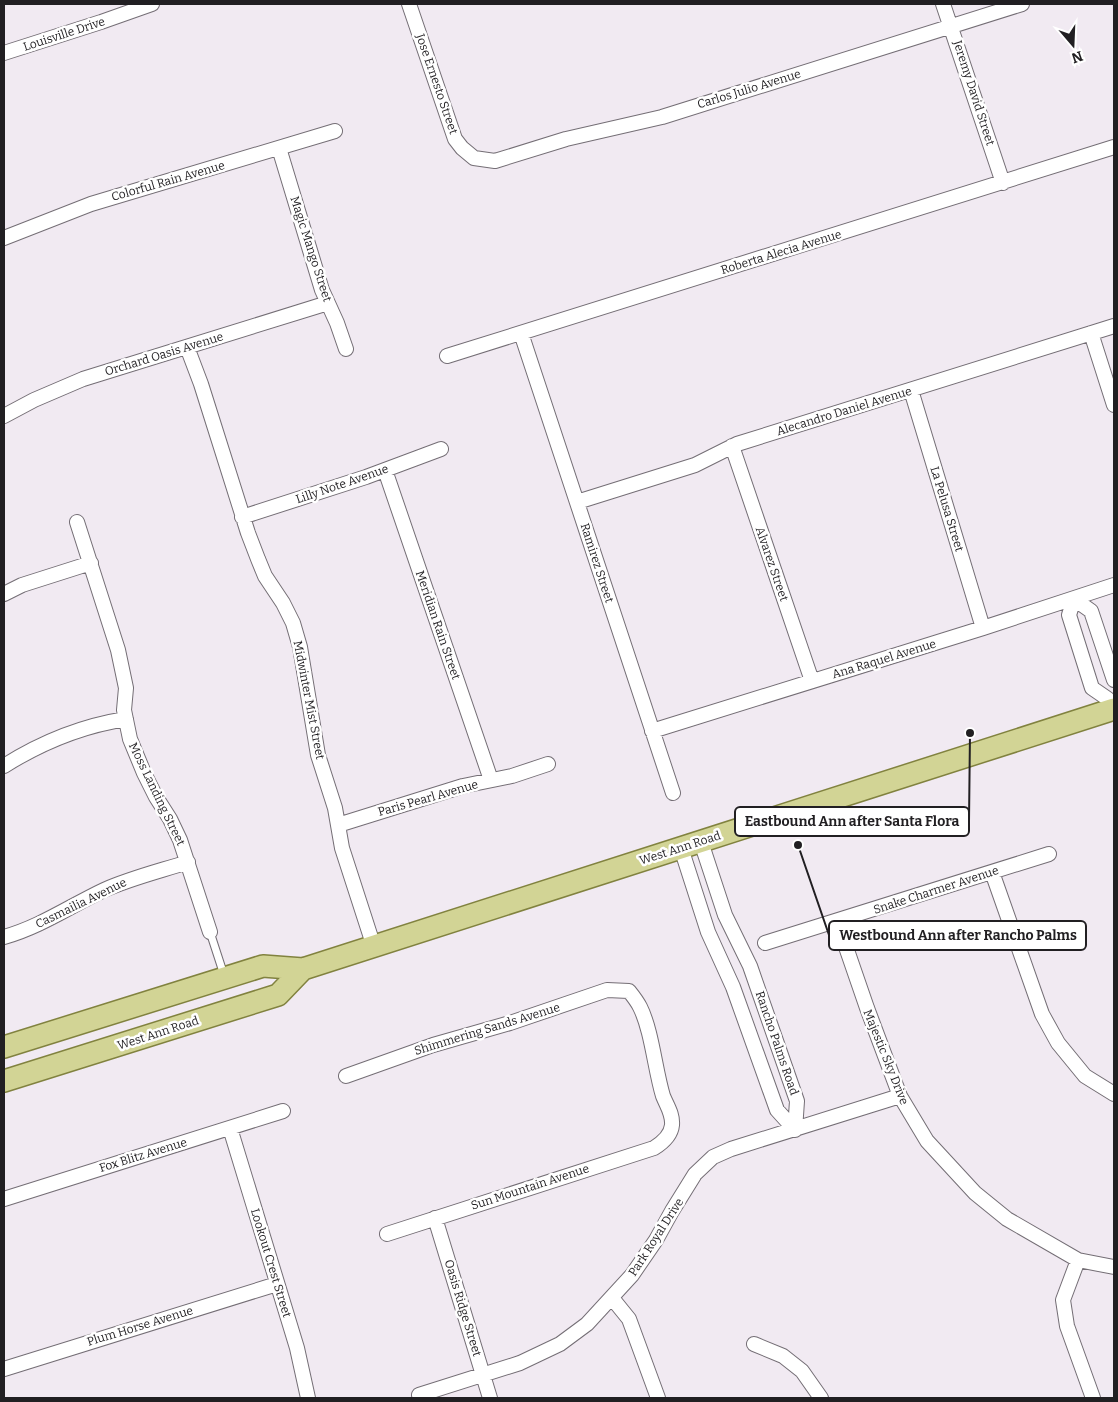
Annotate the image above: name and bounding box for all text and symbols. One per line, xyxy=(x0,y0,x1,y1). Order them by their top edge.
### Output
street label: Louisville Drive xyxy=(21,14,107,54)
north arrow xyxy=(1048,20,1098,70)
street label: Jose Ernesto Street xyxy=(413,31,461,137)
street label: Jeremy David Street xyxy=(950,38,998,148)
text: N xyxy=(1069,47,1085,67)
street label: Carlos Julio Avenue xyxy=(696,67,802,111)
street label: Colorful Rain Avenue xyxy=(110,158,226,204)
street label: Magic Mango Street xyxy=(287,194,335,304)
street label: Roberta Alecia Avenue xyxy=(719,227,843,277)
street label: Orchard Oasis Avenue xyxy=(103,329,225,379)
street label: Alecandro Daniel Avenue xyxy=(775,384,913,438)
street label: Lilly Note Avenue xyxy=(294,462,390,506)
street label: La Pelusa Street xyxy=(927,465,967,554)
street label: Ramirez Street xyxy=(578,521,617,605)
street label: Alvarez Street xyxy=(753,525,792,604)
street label: Meridian Rain Street xyxy=(413,569,463,682)
street label: Ana Raquel Avenue xyxy=(830,637,938,681)
street label: Midwinter Mist Street xyxy=(291,639,328,761)
street label: Moss Landing Street xyxy=(126,740,188,849)
street label: Paris Pearl Avenue xyxy=(376,777,480,819)
callout: Eastbound Ann after Santa Flora xyxy=(735,807,969,836)
text: Eastbound Ann after Santa Flora xyxy=(745,813,959,830)
street label: West Ann Road xyxy=(638,828,722,868)
street label: Snake Charmer Avenue xyxy=(872,863,1000,917)
street label: Casmailia Avenue xyxy=(33,875,129,931)
callout: Westbound Ann after Rancho Palms xyxy=(829,921,1086,950)
text: Westbound Ann after Rancho Palms xyxy=(839,927,1077,944)
street label: Rancho Palms Road xyxy=(753,989,801,1097)
street label: Shimmering Sands Avenue xyxy=(412,1000,562,1058)
street label: Majestic Sky Drive xyxy=(861,1007,911,1107)
street label: West Ann Road xyxy=(116,1013,200,1053)
street label: Fox Blitz Avenue xyxy=(97,1135,189,1175)
street label: Sun Mountain Avenue xyxy=(469,1161,591,1213)
street label: Park Royal Drive xyxy=(626,1195,686,1279)
street label: Lookout Crest Street xyxy=(248,1207,294,1320)
street label: Oasis Ridge Street xyxy=(442,1258,485,1359)
street label: Plum Horse Avenue xyxy=(85,1303,195,1349)

